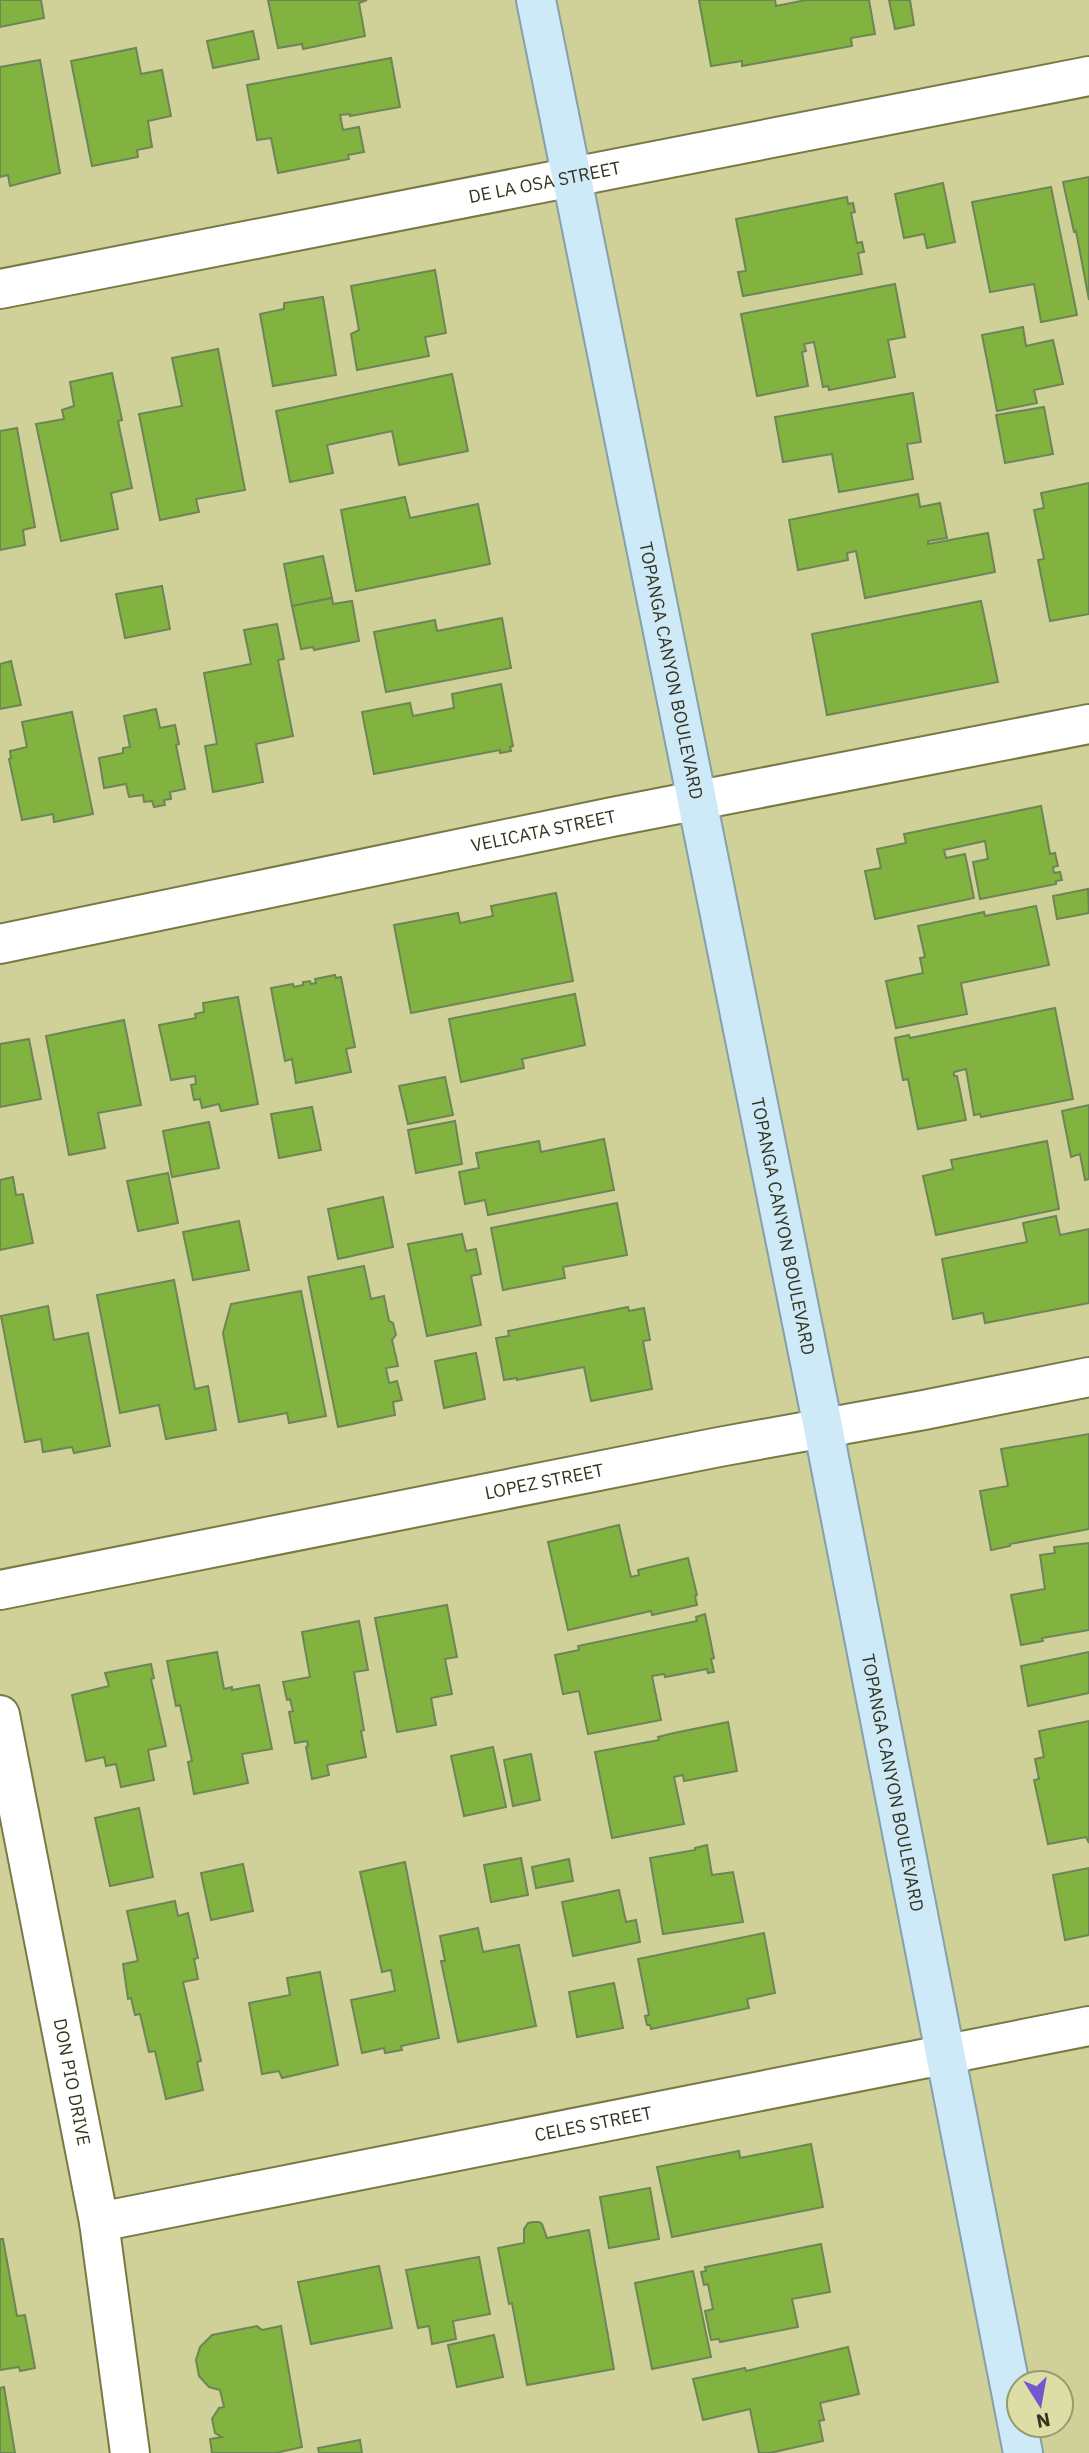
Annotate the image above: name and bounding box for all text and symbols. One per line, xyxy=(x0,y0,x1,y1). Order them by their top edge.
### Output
street label: DE LA OSA STREET xyxy=(467,156,623,208)
street label: TOPANGA CANYON BOULEVARD xyxy=(634,540,708,801)
street label: VELICATA STREET xyxy=(469,804,618,857)
street label: TOPANGA CANYON BOULEVARD xyxy=(746,1096,820,1357)
street label: LOPEZ STREET xyxy=(483,1458,606,1504)
street label: TOPANGA CANYON BOULEVARD xyxy=(856,1652,929,1914)
street label: DON PIO DRIVE xyxy=(48,2016,96,2148)
street label: CELES STREET xyxy=(533,2101,654,2146)
north arrow xyxy=(1005,2369,1075,2439)
text: N xyxy=(1034,2408,1052,2434)

